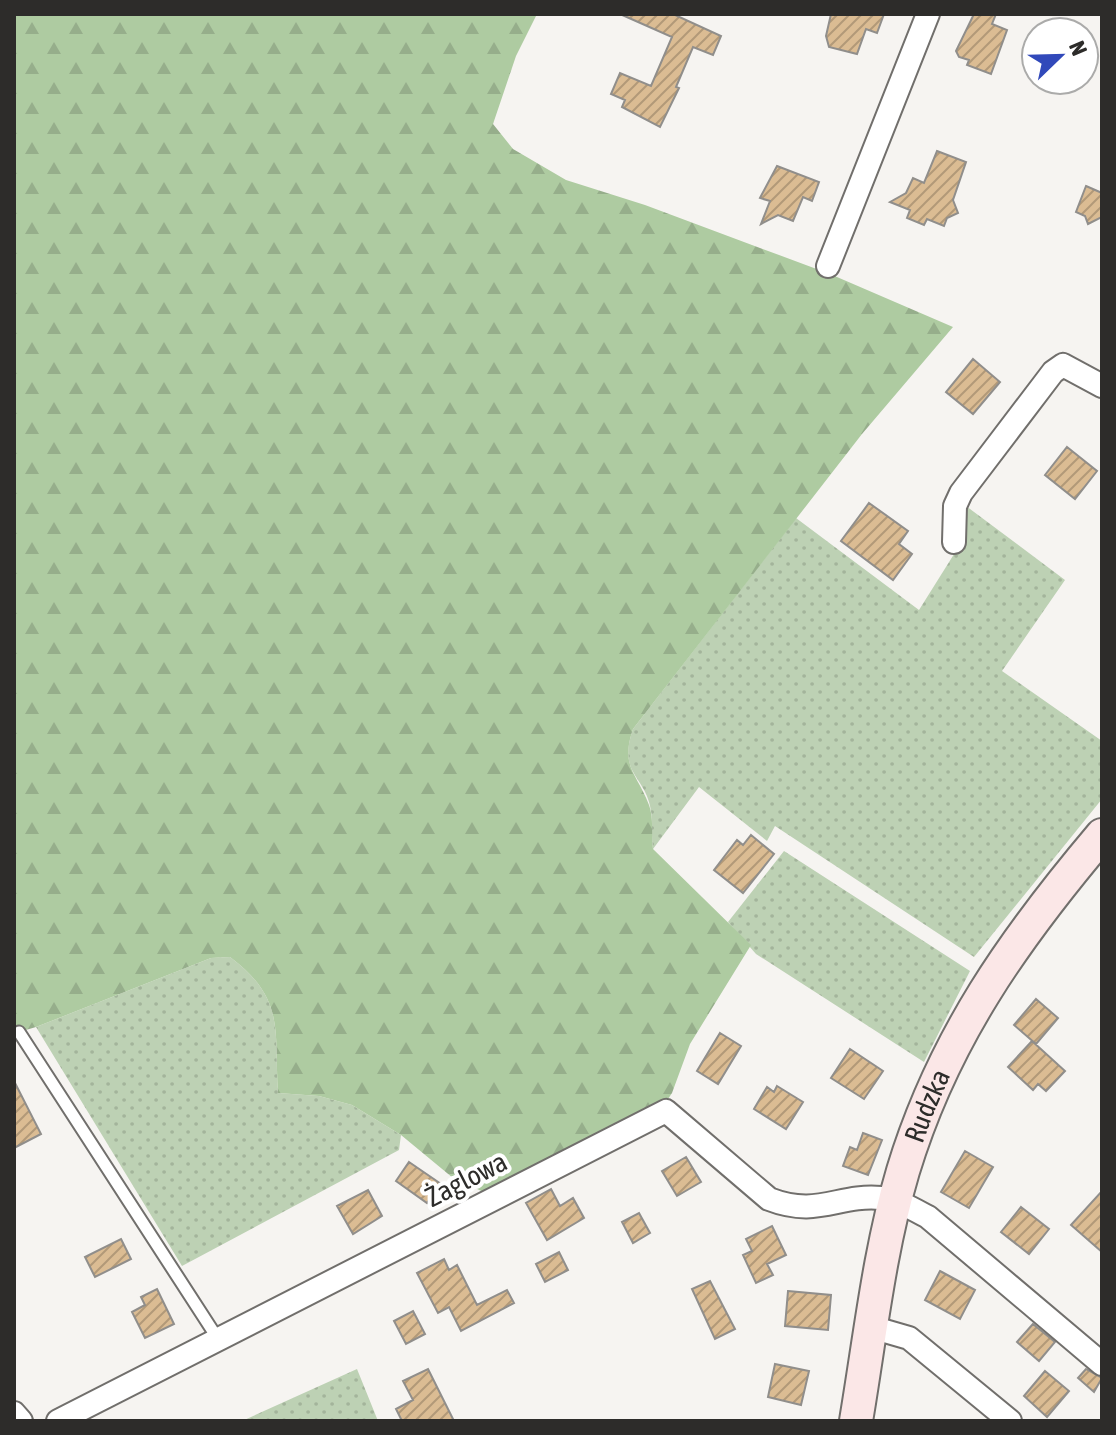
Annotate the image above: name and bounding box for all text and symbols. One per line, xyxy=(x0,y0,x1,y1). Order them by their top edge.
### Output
north arrow xyxy=(1020,16,1100,96)
text: N xyxy=(1064,37,1093,59)
street label: Rudzka xyxy=(898,1064,956,1147)
street label: Żaglowa xyxy=(420,1145,512,1213)

